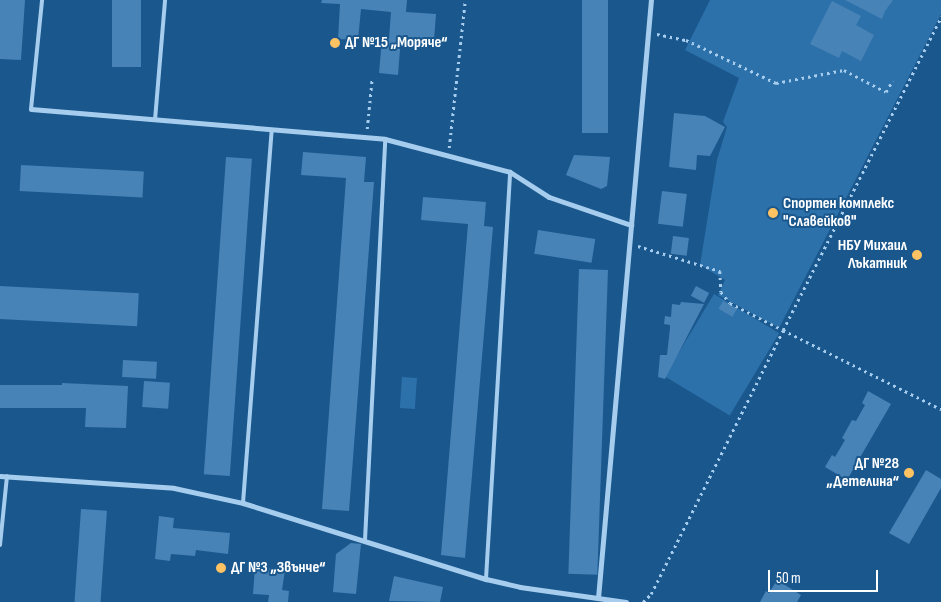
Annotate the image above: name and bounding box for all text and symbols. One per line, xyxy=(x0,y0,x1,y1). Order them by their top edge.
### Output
place label: ДГ №15 „Моряче“ xyxy=(345,33,448,53)
marker: ДГ №15 „Моряче“ xyxy=(329,37,341,49)
place label: Спортен комплекс "Славейков" xyxy=(783,194,894,232)
marker: Спортен комплекс "Славейков" xyxy=(767,207,779,219)
place label: НБУ Михаил Лъкатник xyxy=(838,236,907,274)
marker: НБУ Михаил Лъкатник xyxy=(911,249,923,261)
place label: ДГ №28 „Детелина“ xyxy=(826,454,899,492)
marker: ДГ №28 „Детелина“ xyxy=(903,467,915,479)
place label: ДГ №3 „Звънче“ xyxy=(231,558,325,578)
scale bar xyxy=(771,560,881,592)
marker: ДГ №3 „Звънче“ xyxy=(215,562,227,574)
text: 50 m xyxy=(776,569,801,588)

